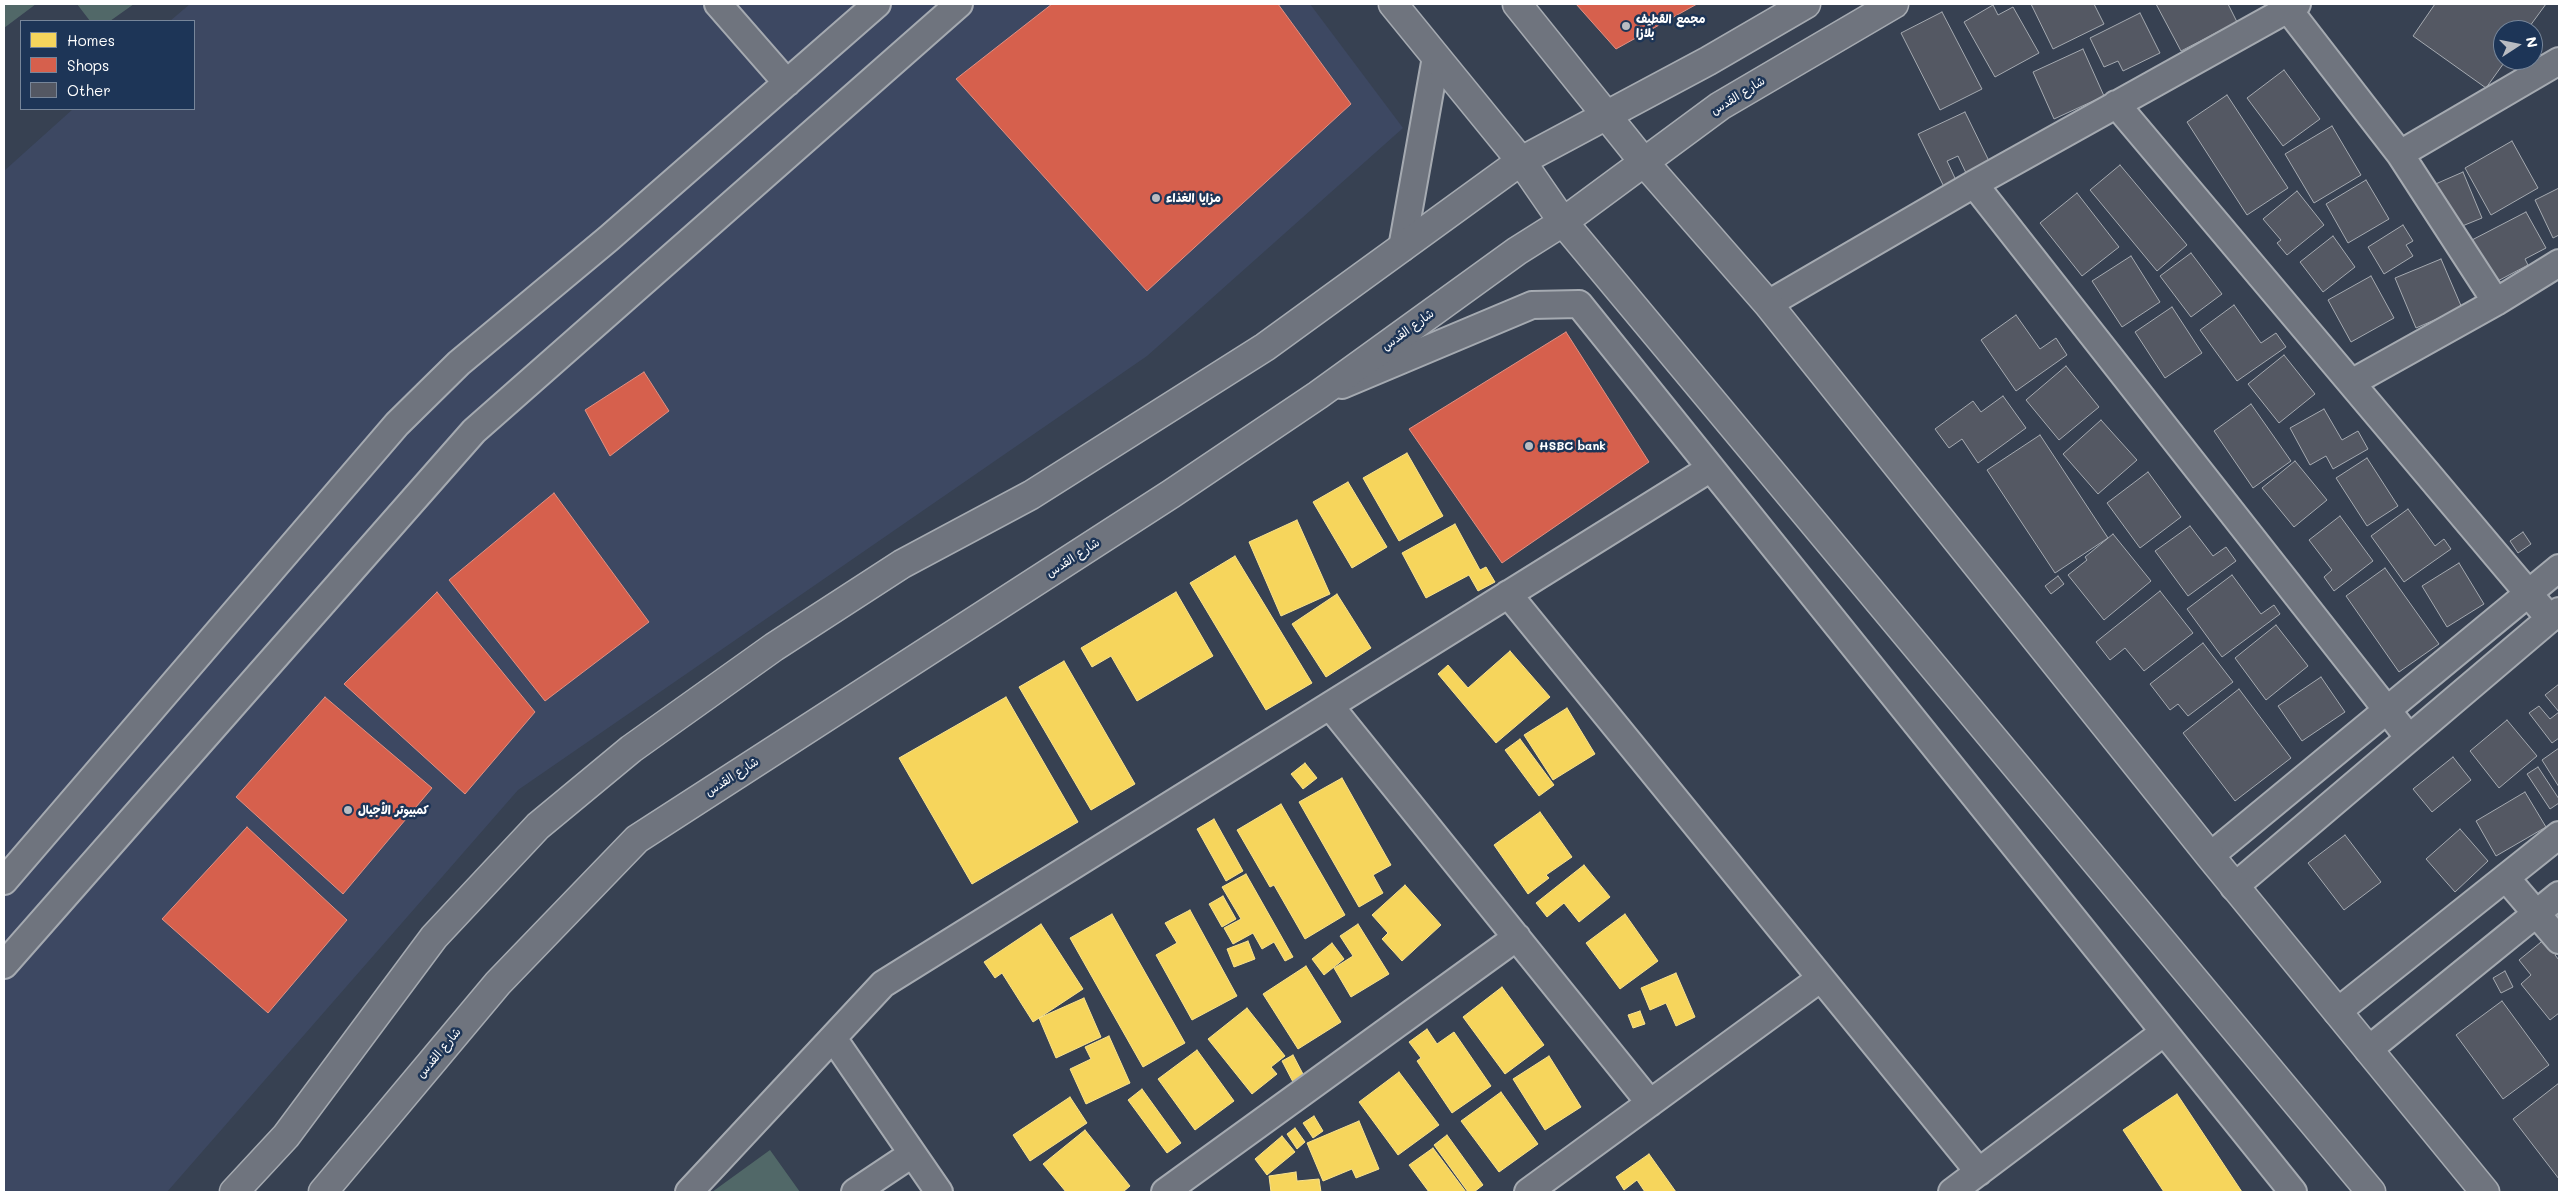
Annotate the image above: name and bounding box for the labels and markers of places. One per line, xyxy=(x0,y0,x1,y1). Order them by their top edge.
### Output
place label: مجمع القطيف بلازا xyxy=(1636,12,1705,40)
marker: مجمع القطيف بلازا xyxy=(1620,20,1632,32)
place label: مزايا الغذاء xyxy=(1166,191,1221,205)
marker: مزايا الغذاء xyxy=(1150,192,1162,204)
place label: HSBC bank xyxy=(1539,439,1606,453)
marker: HSBC bank xyxy=(1523,440,1535,452)
place label: كمبيوتر الأجيال xyxy=(358,803,429,817)
marker: كمبيوتر الأجيال xyxy=(342,804,354,816)

